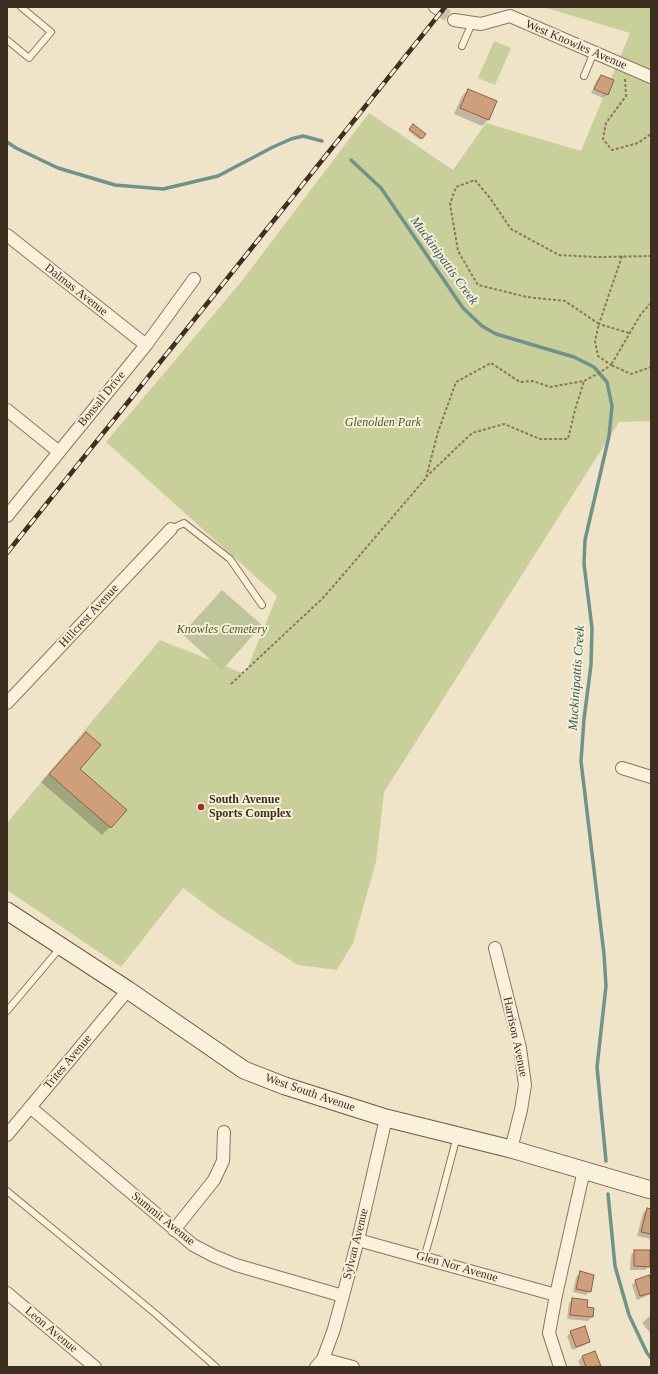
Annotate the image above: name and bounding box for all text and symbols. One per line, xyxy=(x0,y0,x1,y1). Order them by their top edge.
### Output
street label: West Knowles Avenue xyxy=(523,17,629,73)
water label: Muckinipattis Creek xyxy=(407,214,481,308)
street label: Dalmas Avenue xyxy=(42,261,110,319)
street label: Bonsall Drive xyxy=(75,368,129,430)
park label: Glenolden Park xyxy=(345,416,421,430)
street label: Hillcrest Avenue xyxy=(56,582,122,650)
park label: Knowles Cemetery xyxy=(177,623,267,637)
water label: Muckinipattis Creek xyxy=(566,625,588,731)
place label: South Avenue Sports Complex xyxy=(209,793,291,821)
marker: South Avenue Sports Complex xyxy=(196,802,206,812)
street label: Harrison Avenue xyxy=(499,996,531,1078)
street label: Trites Avenue xyxy=(41,1032,95,1092)
street label: West South Avenue xyxy=(263,1071,357,1115)
street label: Summit Avenue xyxy=(128,1189,198,1249)
street label: Sylvan Avenue xyxy=(340,1207,372,1281)
street label: Glen Nor Avenue xyxy=(414,1248,500,1286)
street label: Leon Avenue xyxy=(22,1304,80,1356)

